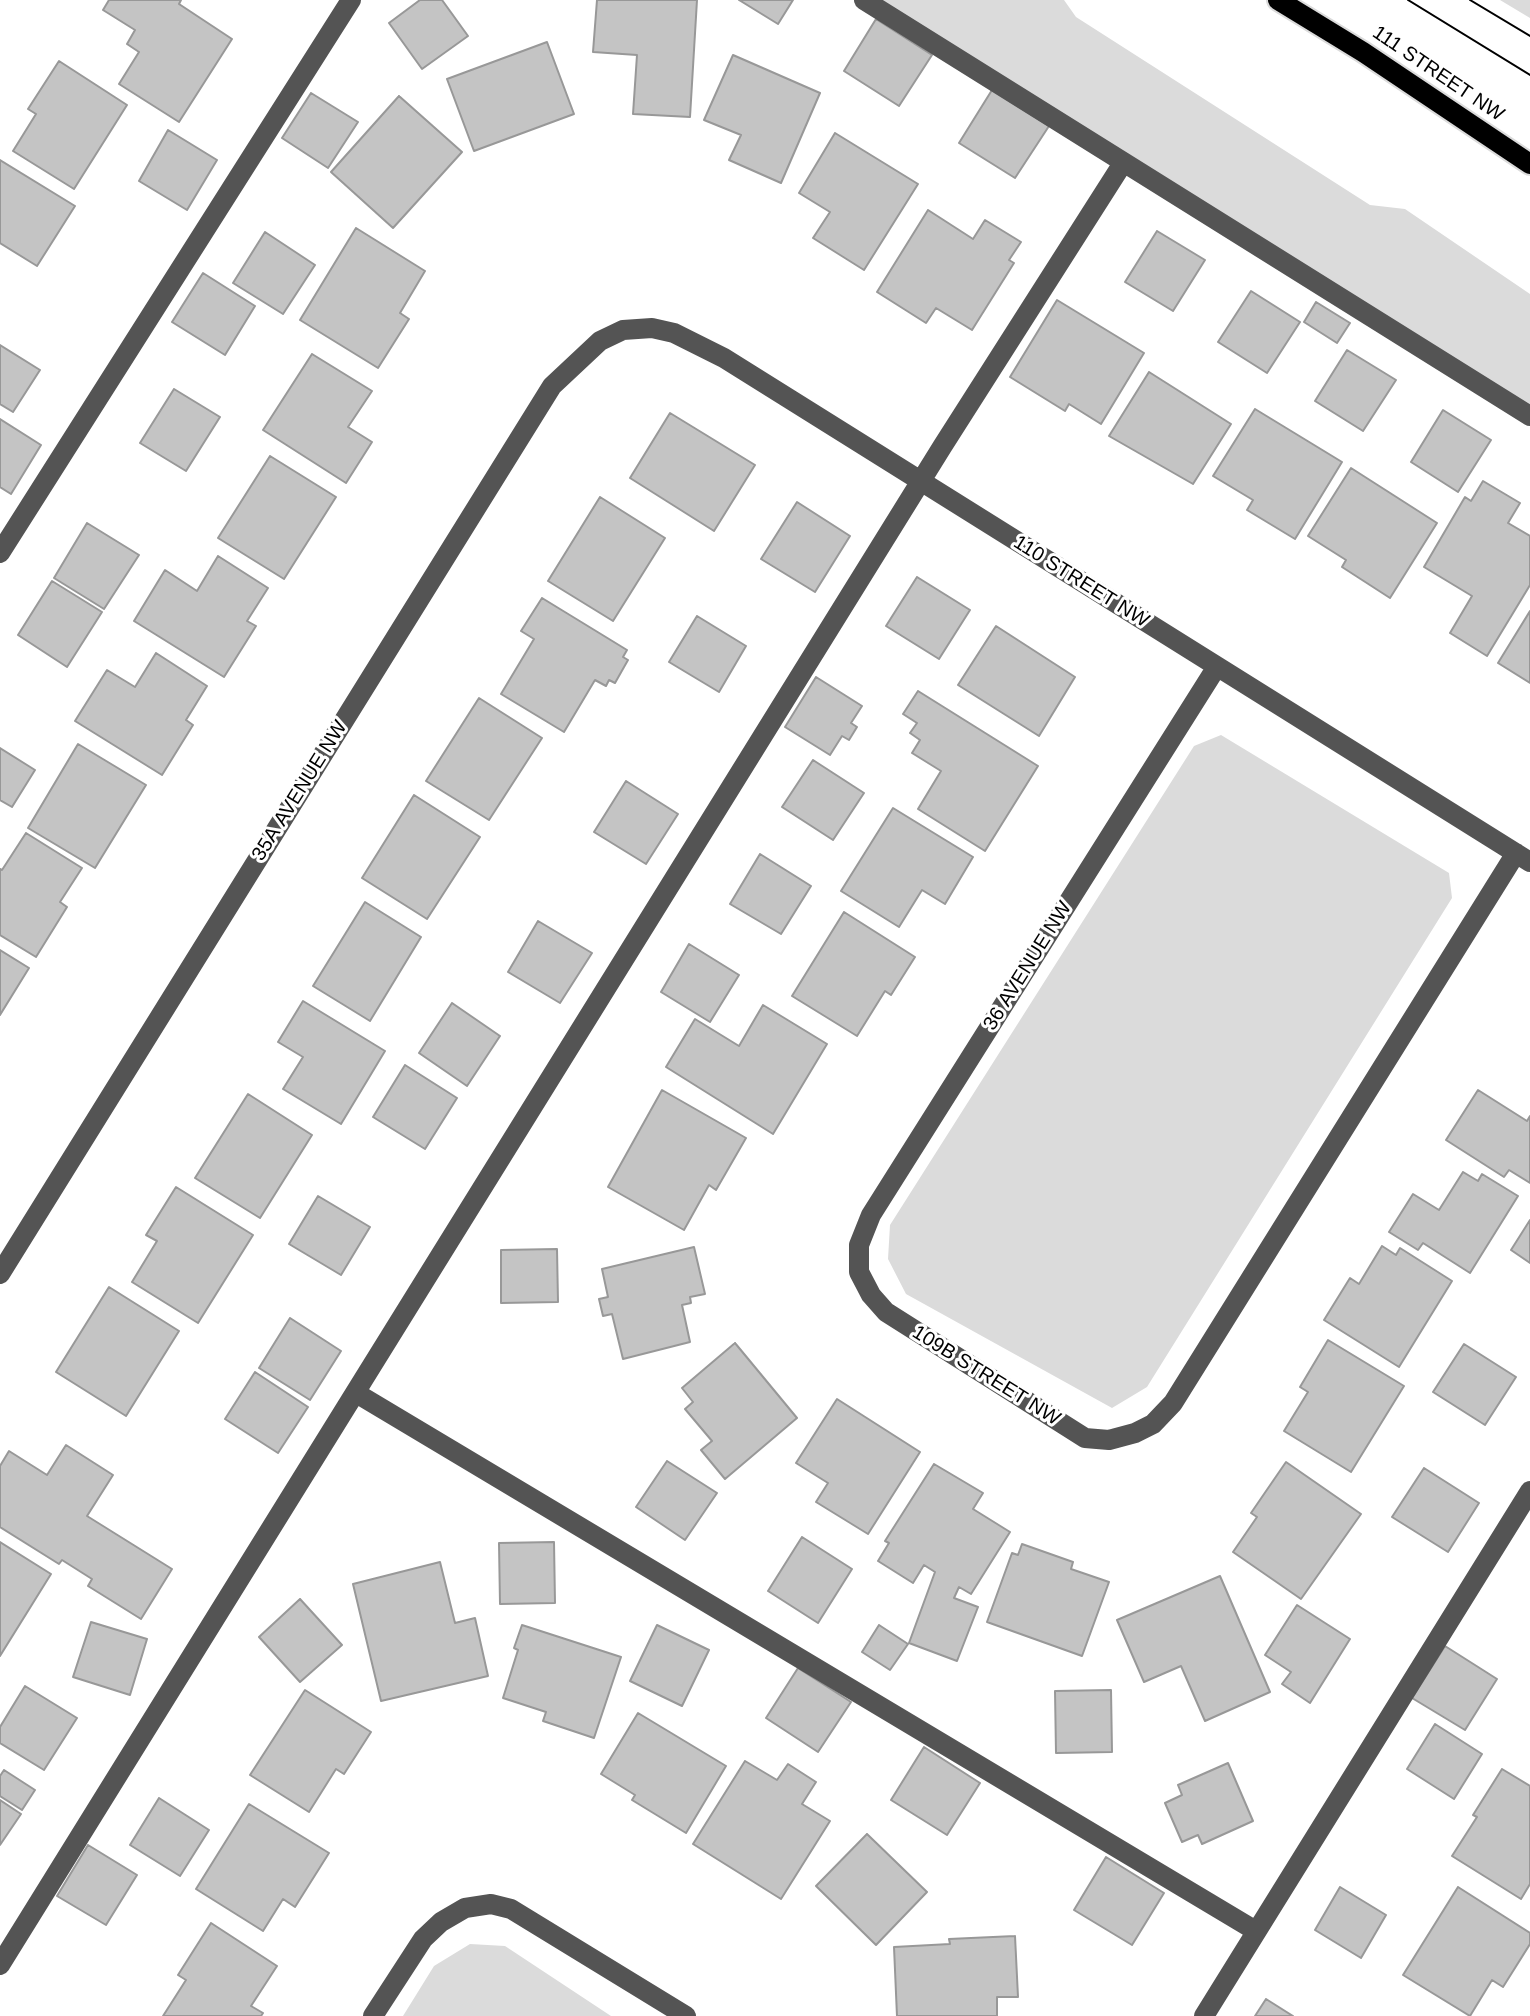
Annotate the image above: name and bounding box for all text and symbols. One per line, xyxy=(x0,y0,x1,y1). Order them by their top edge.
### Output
street label: 111 STREET NW xyxy=(1368,21,1508,127)
street label: 110 STREET NW xyxy=(1009,531,1153,633)
street label: 35A AVENUE NW xyxy=(247,716,353,866)
street label: 36 AVENUE NW xyxy=(979,897,1077,1035)
street label: 109B STREET NW xyxy=(908,1321,1064,1431)

